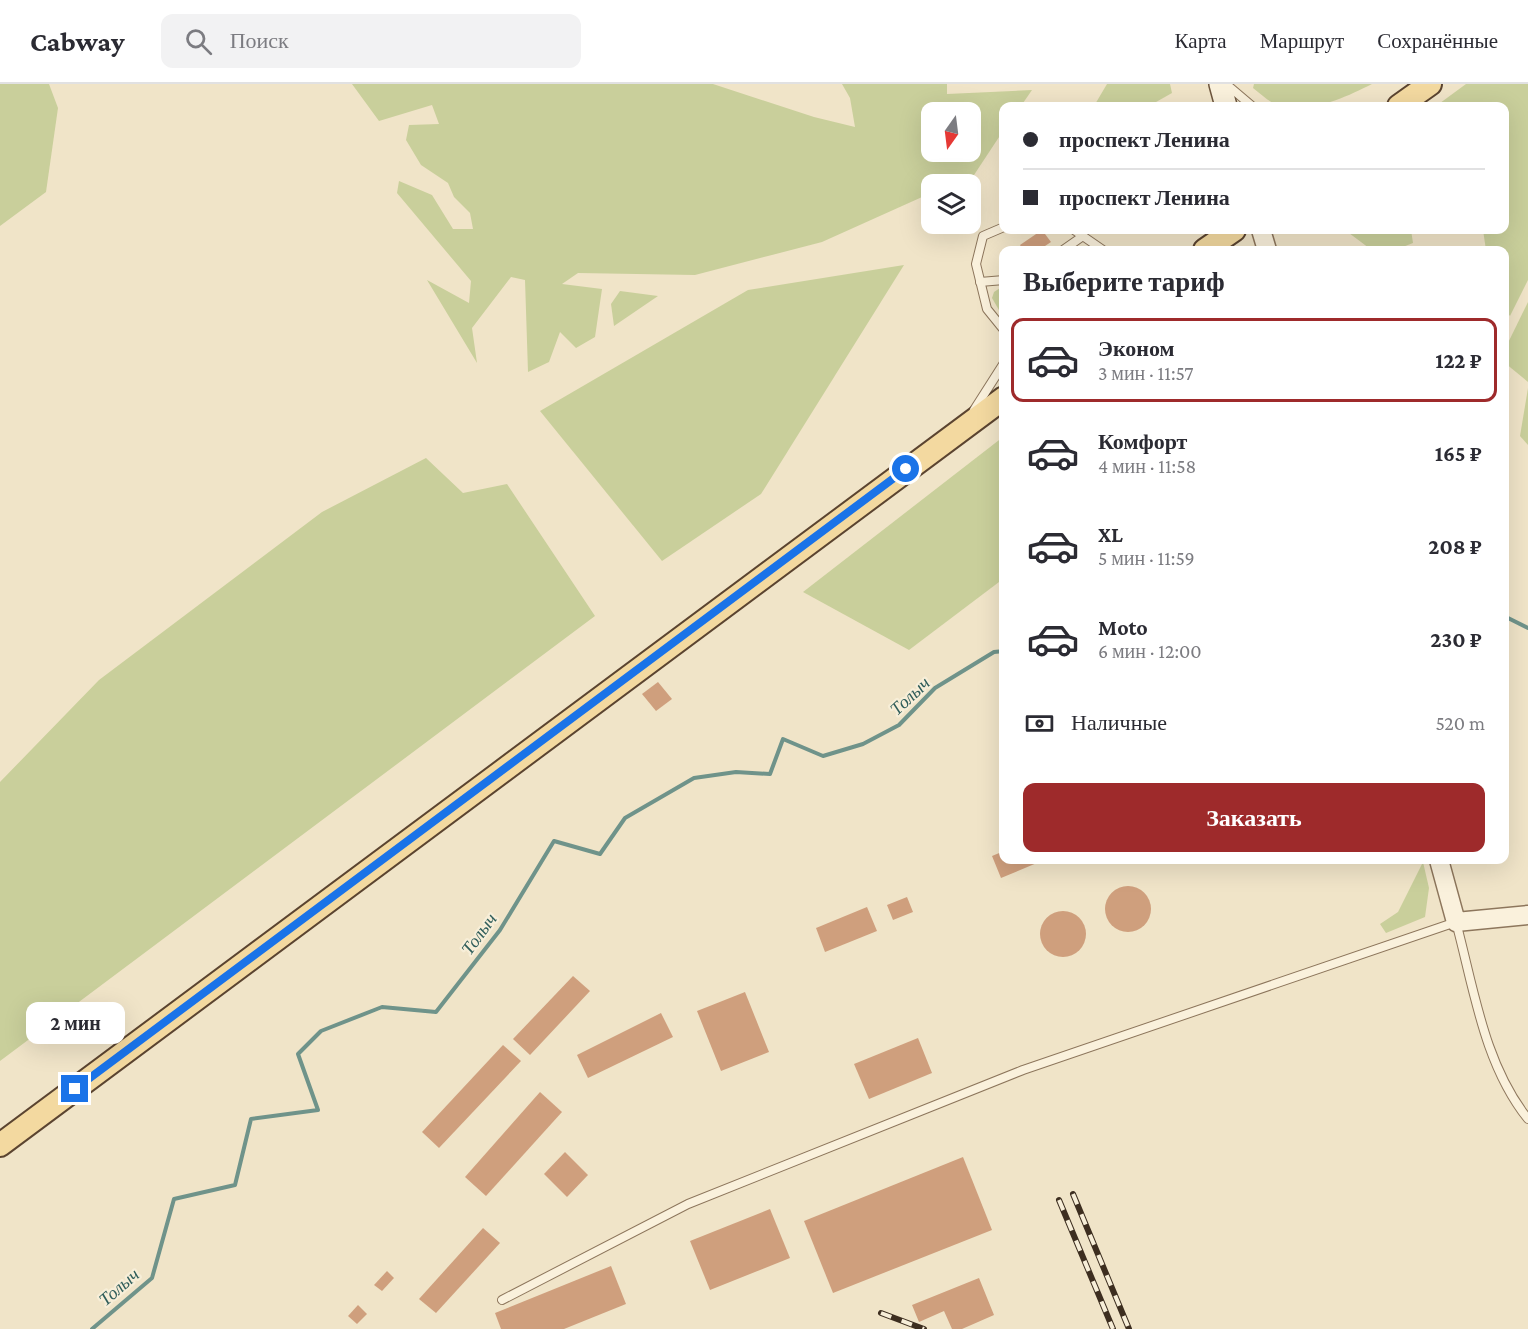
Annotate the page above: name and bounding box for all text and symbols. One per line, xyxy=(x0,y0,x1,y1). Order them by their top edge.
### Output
search box xyxy=(161,14,581,68)
icon: search xyxy=(182,25,215,58)
text: Cabway xyxy=(30,26,125,57)
text: Поиск xyxy=(230,28,289,53)
text: Карта xyxy=(1175,29,1227,53)
text: Маршрут xyxy=(1260,29,1344,53)
text: Сохранённые xyxy=(1377,29,1498,53)
north arrow xyxy=(921,102,981,162)
map controls xyxy=(921,102,981,234)
text: проспект Ленина xyxy=(1059,127,1230,152)
button: layers xyxy=(921,174,981,234)
text: проспект Ленина xyxy=(1059,185,1230,210)
text: Выберите тариф xyxy=(1023,267,1225,297)
icon: car xyxy=(1026,333,1080,387)
text: Эконом xyxy=(1098,336,1175,361)
text: 122 ₽ xyxy=(1435,348,1482,373)
text: 3 мин · 11:57 xyxy=(1098,362,1194,384)
icon: car xyxy=(1026,426,1080,480)
text: Комфорт xyxy=(1098,429,1187,454)
text: 165 ₽ xyxy=(1435,441,1482,466)
route start xyxy=(892,455,919,482)
text: 4 мин · 11:58 xyxy=(1098,455,1196,477)
icon: car xyxy=(1026,519,1080,573)
text: XL xyxy=(1098,522,1123,547)
text: 208 ₽ xyxy=(1428,534,1482,559)
text: 5 мин · 11:59 xyxy=(1098,547,1195,569)
icon: car xyxy=(1026,612,1080,666)
text: Moto xyxy=(1098,615,1148,640)
text: 230 ₽ xyxy=(1430,627,1482,652)
text: 6 мин · 12:00 xyxy=(1098,640,1202,662)
water label: Толыч xyxy=(886,673,934,719)
icon: cash xyxy=(1023,707,1056,740)
text: Наличные xyxy=(1071,710,1167,735)
text: 520 m xyxy=(1435,712,1485,734)
button: Заказать xyxy=(1023,783,1485,852)
water label: Толыч xyxy=(457,909,501,959)
callout: 2 мин xyxy=(26,1002,124,1044)
text: 2 мин xyxy=(50,1012,101,1034)
route end xyxy=(61,1075,88,1102)
water label: Толыч xyxy=(95,1264,143,1310)

